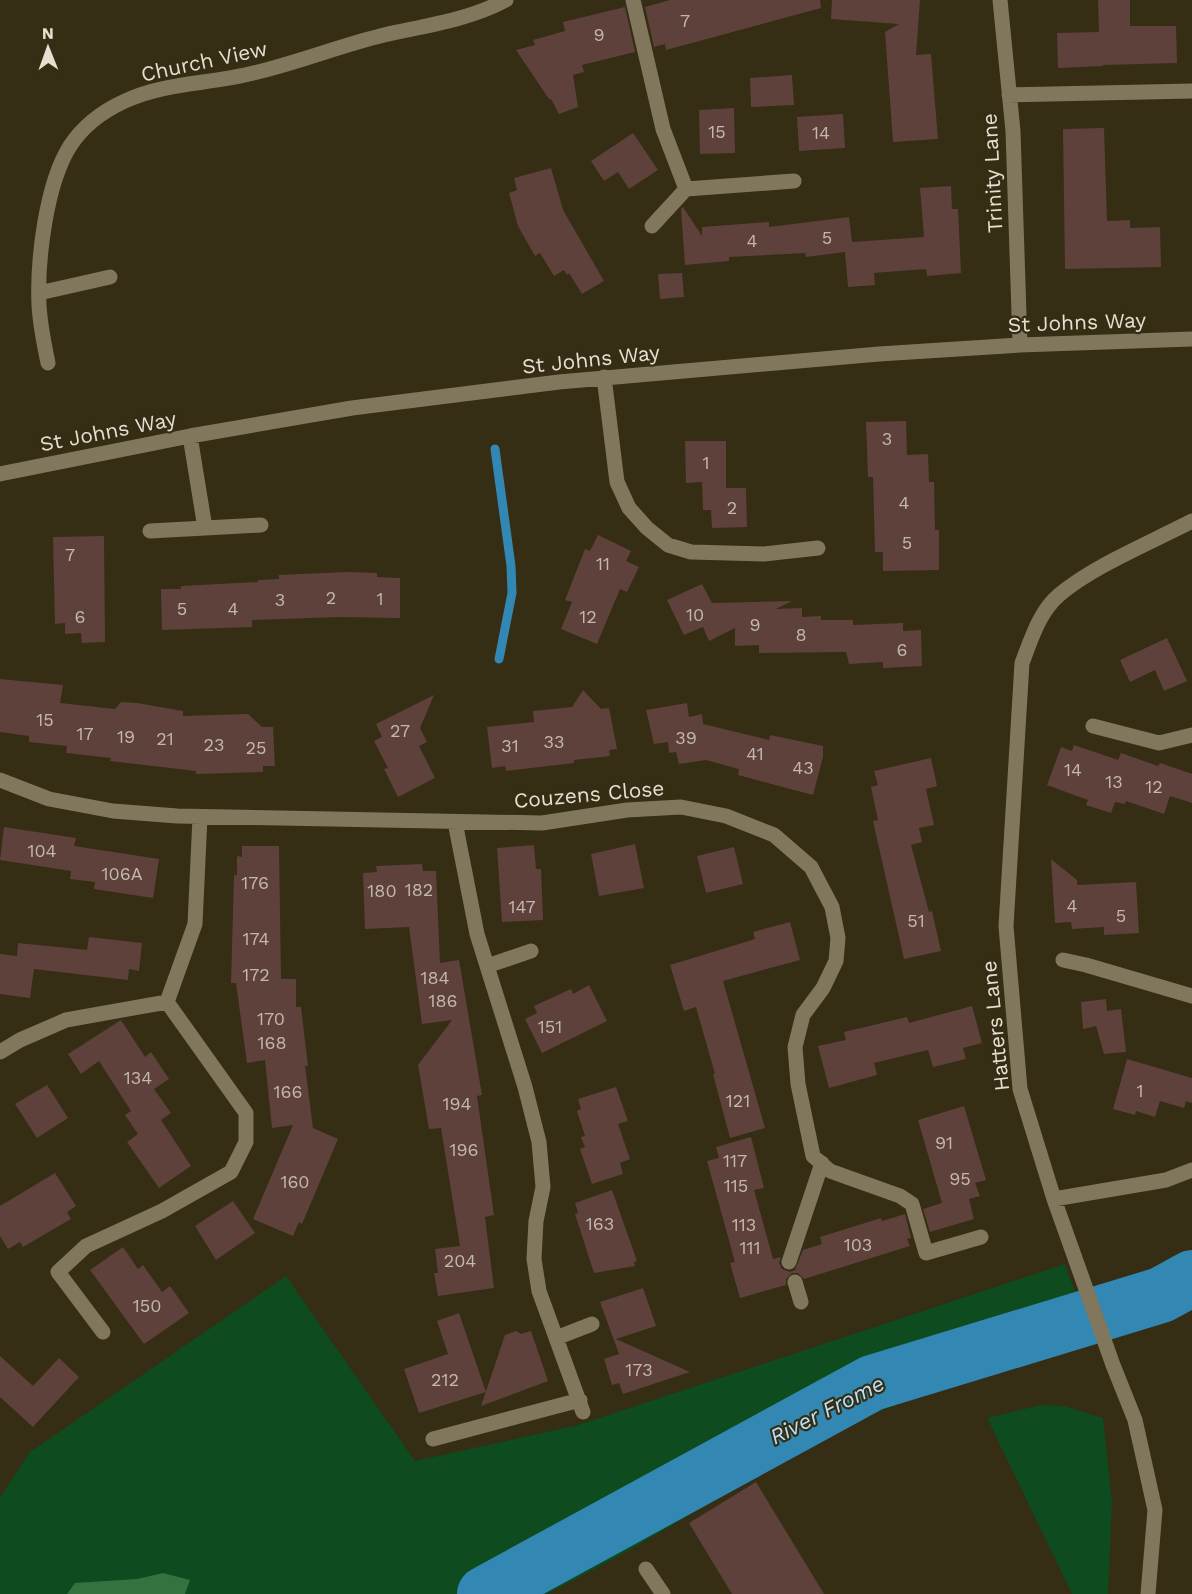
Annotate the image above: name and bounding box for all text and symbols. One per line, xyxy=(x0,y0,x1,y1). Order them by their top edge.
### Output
house number: 7 xyxy=(680,10,690,31)
north arrow xyxy=(18,18,78,78)
text: N xyxy=(42,24,54,43)
house number: 9 xyxy=(593,24,605,45)
street label: Church View xyxy=(139,35,269,87)
street label: Trinity Lane xyxy=(976,113,1008,233)
house number: 15 xyxy=(708,121,726,142)
house number: 14 xyxy=(812,122,830,143)
house number: 5 xyxy=(822,227,832,248)
house number: 4 xyxy=(747,230,758,251)
street label: St Johns Way xyxy=(1007,307,1147,337)
street label: St Johns Way xyxy=(521,339,661,379)
street label: St Johns Way xyxy=(38,405,178,456)
house number: 3 xyxy=(882,428,892,449)
house number: 1 xyxy=(702,452,710,473)
house number: 4 xyxy=(899,492,910,513)
house number: 2 xyxy=(727,497,737,518)
house number: 5 xyxy=(902,532,912,553)
house number: 7 xyxy=(65,544,75,565)
house number: 11 xyxy=(596,553,610,574)
house number: 2 xyxy=(326,587,336,608)
house number: 1 xyxy=(376,588,384,609)
house number: 3 xyxy=(275,589,285,610)
house number: 5 xyxy=(177,598,187,619)
house number: 4 xyxy=(228,598,239,619)
house number: 10 xyxy=(686,604,704,625)
house number: 6 xyxy=(75,606,85,627)
house number: 12 xyxy=(579,606,597,627)
house number: 9 xyxy=(749,614,761,635)
house number: 8 xyxy=(795,624,807,645)
house number: 6 xyxy=(897,639,907,660)
house number: 15 xyxy=(36,709,54,730)
house number: 27 xyxy=(390,720,410,741)
house number: 17 xyxy=(76,723,94,744)
house number: 19 xyxy=(117,726,135,747)
house number: 39 xyxy=(675,727,697,748)
house number: 21 xyxy=(156,728,174,749)
house number: 33 xyxy=(544,731,565,752)
house number: 23 xyxy=(204,734,225,755)
house number: 31 xyxy=(501,735,519,756)
house number: 25 xyxy=(246,737,266,758)
house number: 41 xyxy=(746,743,764,764)
house number: 43 xyxy=(792,757,814,778)
house number: 14 xyxy=(1064,759,1082,780)
house number: 13 xyxy=(1105,771,1123,792)
street label: Couzens Close xyxy=(513,775,665,813)
house number: 12 xyxy=(1145,776,1163,797)
house number: 104 xyxy=(27,840,57,861)
house number: 106A xyxy=(101,863,143,884)
house number: 176 xyxy=(241,872,269,893)
house number: 182 xyxy=(405,879,433,900)
house number: 180 xyxy=(367,880,397,901)
house number: 4 xyxy=(1067,895,1078,916)
house number: 147 xyxy=(508,896,536,917)
house number: 5 xyxy=(1116,905,1126,926)
house number: 51 xyxy=(907,910,925,931)
house number: 174 xyxy=(243,928,269,949)
street label: Hatters Lane xyxy=(976,960,1014,1092)
house number: 172 xyxy=(242,964,270,985)
house number: 184 xyxy=(420,967,450,988)
house number: 186 xyxy=(428,990,458,1011)
house number: 170 xyxy=(257,1008,285,1029)
house number: 151 xyxy=(538,1016,562,1037)
house number: 168 xyxy=(257,1032,287,1053)
house number: 134 xyxy=(124,1067,152,1088)
house number: 1 xyxy=(1136,1080,1144,1101)
house number: 166 xyxy=(274,1081,302,1102)
house number: 121 xyxy=(726,1090,750,1111)
house number: 194 xyxy=(442,1093,472,1114)
house number: 91 xyxy=(935,1132,953,1153)
house number: 196 xyxy=(449,1139,479,1160)
house number: 117 xyxy=(723,1150,747,1171)
house number: 95 xyxy=(949,1168,971,1189)
house number: 160 xyxy=(280,1171,310,1192)
house number: 115 xyxy=(724,1175,748,1196)
house number: 163 xyxy=(586,1213,614,1234)
house number: 113 xyxy=(732,1214,756,1235)
house number: 103 xyxy=(844,1234,872,1255)
house number: 111 xyxy=(739,1237,761,1258)
house number: 204 xyxy=(444,1250,476,1271)
house number: 150 xyxy=(133,1295,161,1316)
house number: 173 xyxy=(625,1359,653,1380)
house number: 212 xyxy=(431,1369,459,1390)
water label: River Frome xyxy=(766,1370,888,1450)

